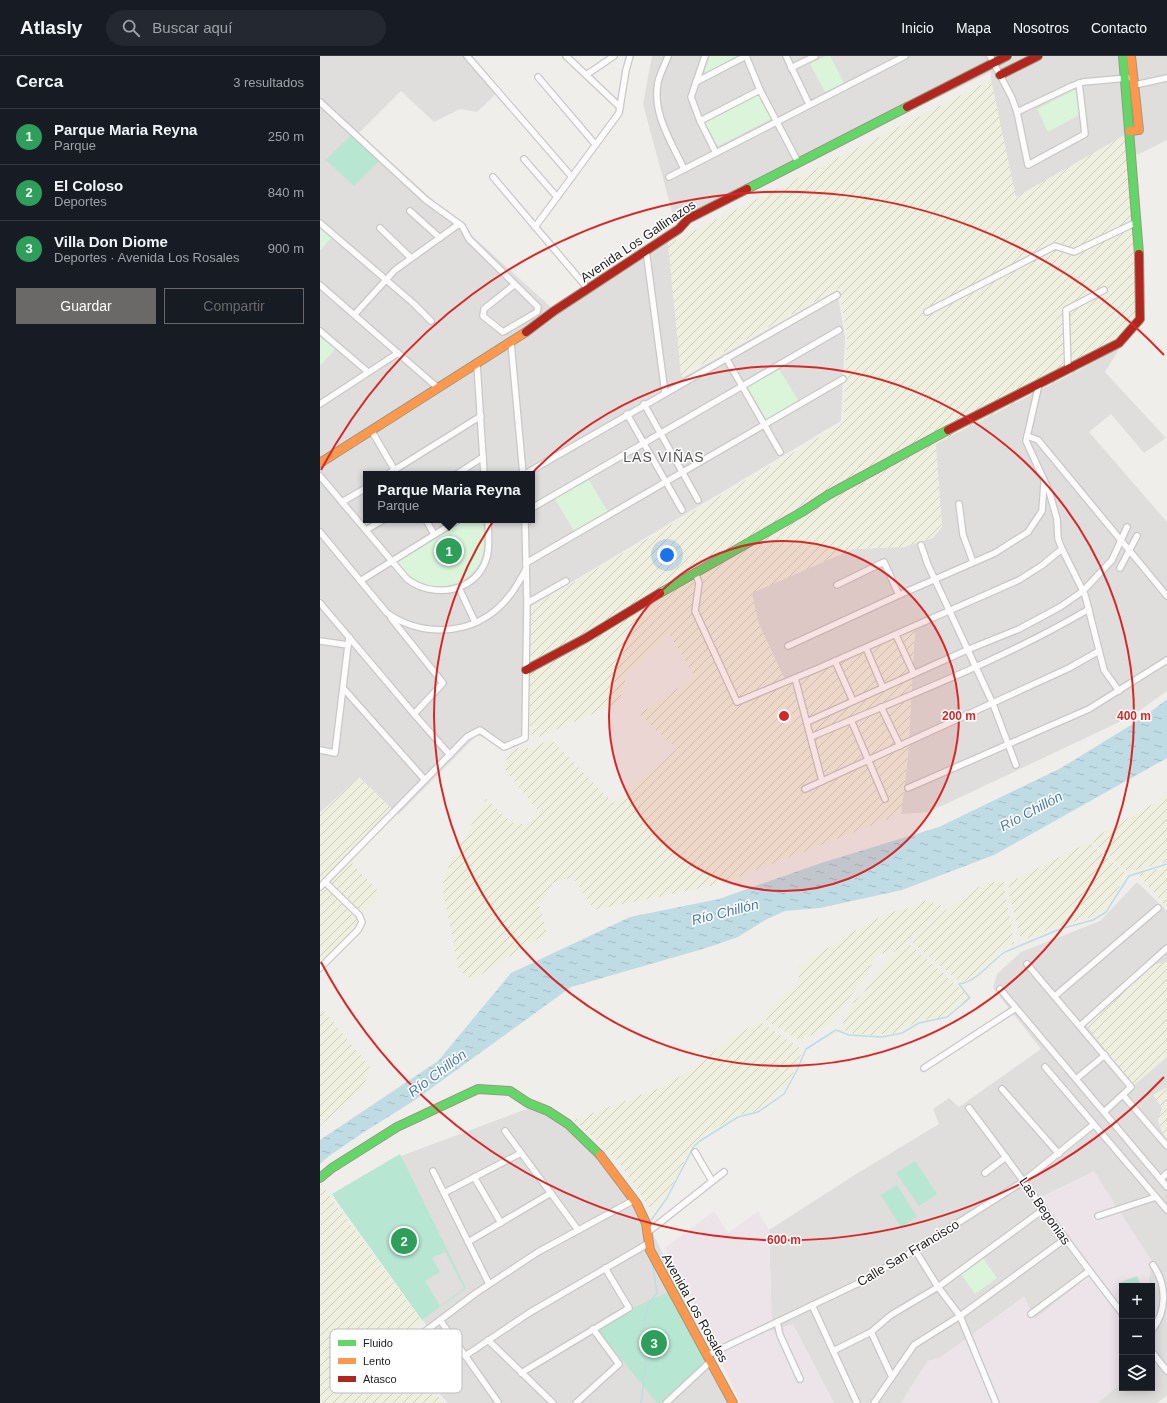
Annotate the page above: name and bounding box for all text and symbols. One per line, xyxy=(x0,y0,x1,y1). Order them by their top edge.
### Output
search box xyxy=(106,10,386,46)
text: Atlasly xyxy=(20,17,82,38)
icon: search xyxy=(120,17,142,39)
text: Buscar aquí xyxy=(152,19,232,36)
text: Inicio xyxy=(901,20,934,36)
text: Mapa xyxy=(956,20,991,36)
text: Nosotros xyxy=(1013,20,1069,36)
text: Contacto xyxy=(1091,20,1147,36)
text: Cerca xyxy=(16,72,63,91)
text: 3 resultados xyxy=(233,75,304,90)
text: Parque Maria Reyna xyxy=(54,121,197,138)
text: 1 xyxy=(25,129,33,144)
text: 250 m xyxy=(268,129,304,144)
text: Parque xyxy=(54,138,96,153)
text: El Coloso xyxy=(54,177,123,194)
text: 2 xyxy=(25,185,33,200)
text: 840 m xyxy=(268,185,304,200)
text: Deportes xyxy=(54,194,107,209)
street label: Avenida Los Gallinazos xyxy=(578,197,699,285)
text: Villa Don Diome xyxy=(54,233,168,250)
text: 3 xyxy=(25,241,33,256)
text: 900 m xyxy=(268,241,304,256)
text: Deportes · Avenida Los Rosales xyxy=(54,250,239,265)
button: Guardar xyxy=(16,288,156,324)
button: Compartir xyxy=(164,288,304,324)
district label: LAS VIÑAS xyxy=(623,449,705,465)
popup xyxy=(363,471,535,523)
text: Parque Maria Reyna xyxy=(377,481,521,498)
text: Parque xyxy=(377,498,419,513)
pin: 1 xyxy=(436,536,462,566)
your location xyxy=(657,545,677,565)
centre of rings xyxy=(777,709,791,723)
text: 200 m xyxy=(942,709,976,723)
text: 400 m xyxy=(1117,709,1151,723)
water label: Río Chillón xyxy=(997,788,1065,834)
water label: Río Chillón xyxy=(690,896,760,928)
water label: Río Chillón xyxy=(405,1046,469,1100)
street label: Las Begonias xyxy=(1016,1174,1074,1248)
street label: Calle San Francisco xyxy=(854,1217,962,1289)
pin: 2 xyxy=(391,1226,417,1256)
text: 600 m xyxy=(767,1233,801,1247)
street label: Avenida Los Rosales xyxy=(659,1251,731,1365)
map controls xyxy=(1119,1283,1155,1391)
button: + xyxy=(1119,1283,1155,1319)
button: − xyxy=(1119,1319,1155,1355)
pin: 3 xyxy=(641,1328,667,1358)
legend xyxy=(330,1329,462,1393)
text: Fluido xyxy=(363,1337,393,1349)
text: Lento xyxy=(363,1355,391,1367)
button: layers xyxy=(1119,1355,1155,1391)
text: Atasco xyxy=(363,1373,397,1385)

